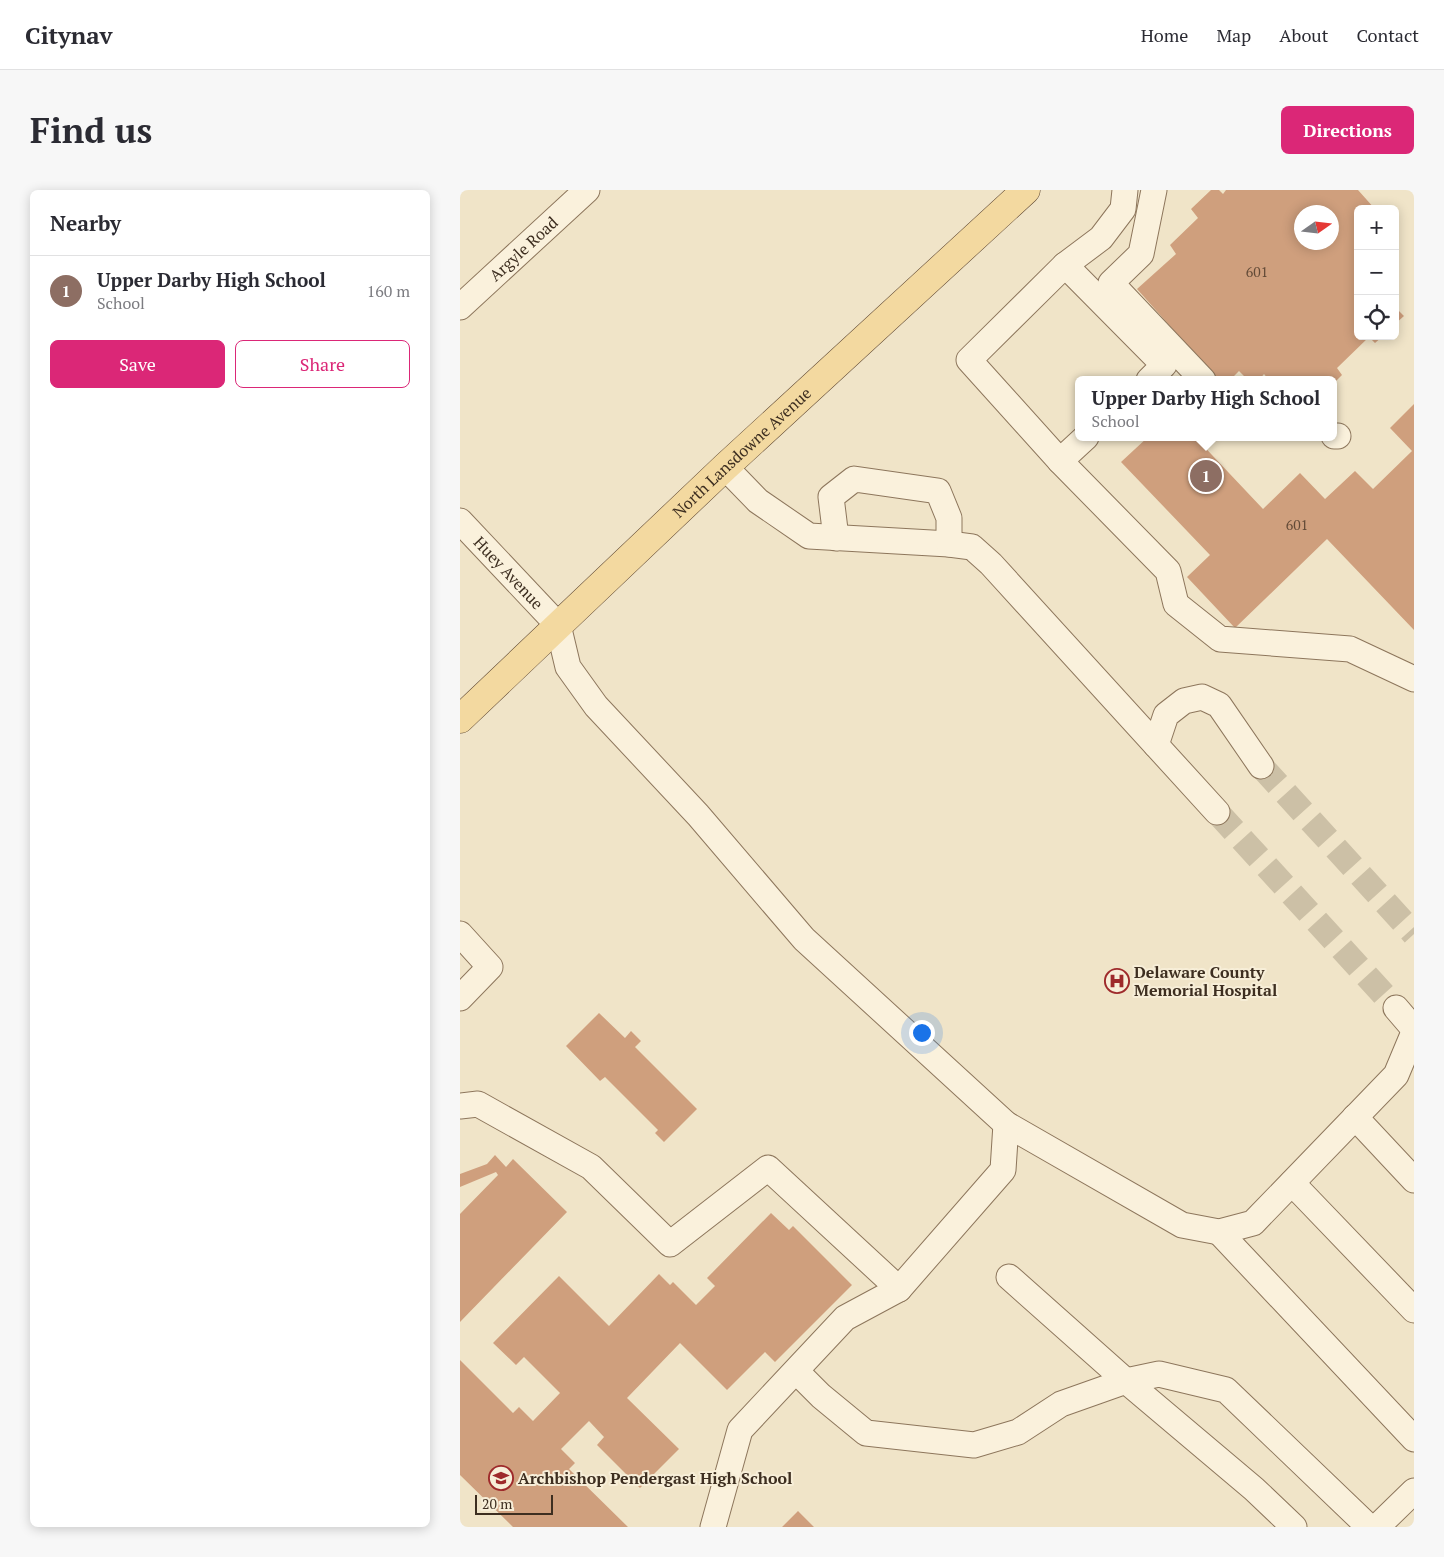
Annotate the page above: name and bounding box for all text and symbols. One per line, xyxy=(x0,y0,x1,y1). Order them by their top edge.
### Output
text: Citynav xyxy=(25,19,112,51)
text: Home xyxy=(1141,23,1188,47)
text: Map xyxy=(1216,23,1251,47)
text: About xyxy=(1279,23,1328,47)
text: Contact xyxy=(1356,23,1419,47)
button: Directions xyxy=(1281,106,1414,154)
text: Find us xyxy=(30,107,152,153)
north arrow xyxy=(1294,205,1339,250)
map controls xyxy=(1354,205,1399,340)
button: + xyxy=(1354,205,1399,250)
text: Nearby xyxy=(50,209,121,237)
street label: Argyle Road xyxy=(484,211,562,286)
button: − xyxy=(1354,250,1399,295)
house number: 601 xyxy=(1246,262,1268,281)
text: Upper Darby High School xyxy=(97,267,326,292)
text: 1 xyxy=(61,280,71,302)
text: 160 m xyxy=(367,280,410,302)
text: School xyxy=(97,292,145,314)
button: locate xyxy=(1354,295,1399,340)
button: Save xyxy=(50,340,225,388)
button: Share xyxy=(235,340,410,388)
popup xyxy=(1075,376,1337,441)
street label: North Lansdowne Avenue xyxy=(668,382,816,522)
text: Upper Darby High School xyxy=(1092,385,1320,410)
text: School xyxy=(1092,410,1140,432)
pin: 1 xyxy=(1190,457,1222,495)
house number: 601 xyxy=(1286,515,1308,534)
street label: Huey Avenue xyxy=(469,531,548,614)
place label: Delaware County Memorial Hospital xyxy=(1134,961,1277,1001)
hospital icon: Delaware County Memorial Hospital xyxy=(1104,968,1130,994)
your location xyxy=(909,1020,935,1046)
school or university icon: Archbishop Pendergast High School xyxy=(488,1465,514,1491)
place label: Archbishop Pendergast High School xyxy=(518,1467,792,1489)
scale bar xyxy=(475,1492,552,1515)
text: 20 m xyxy=(482,1494,512,1513)

